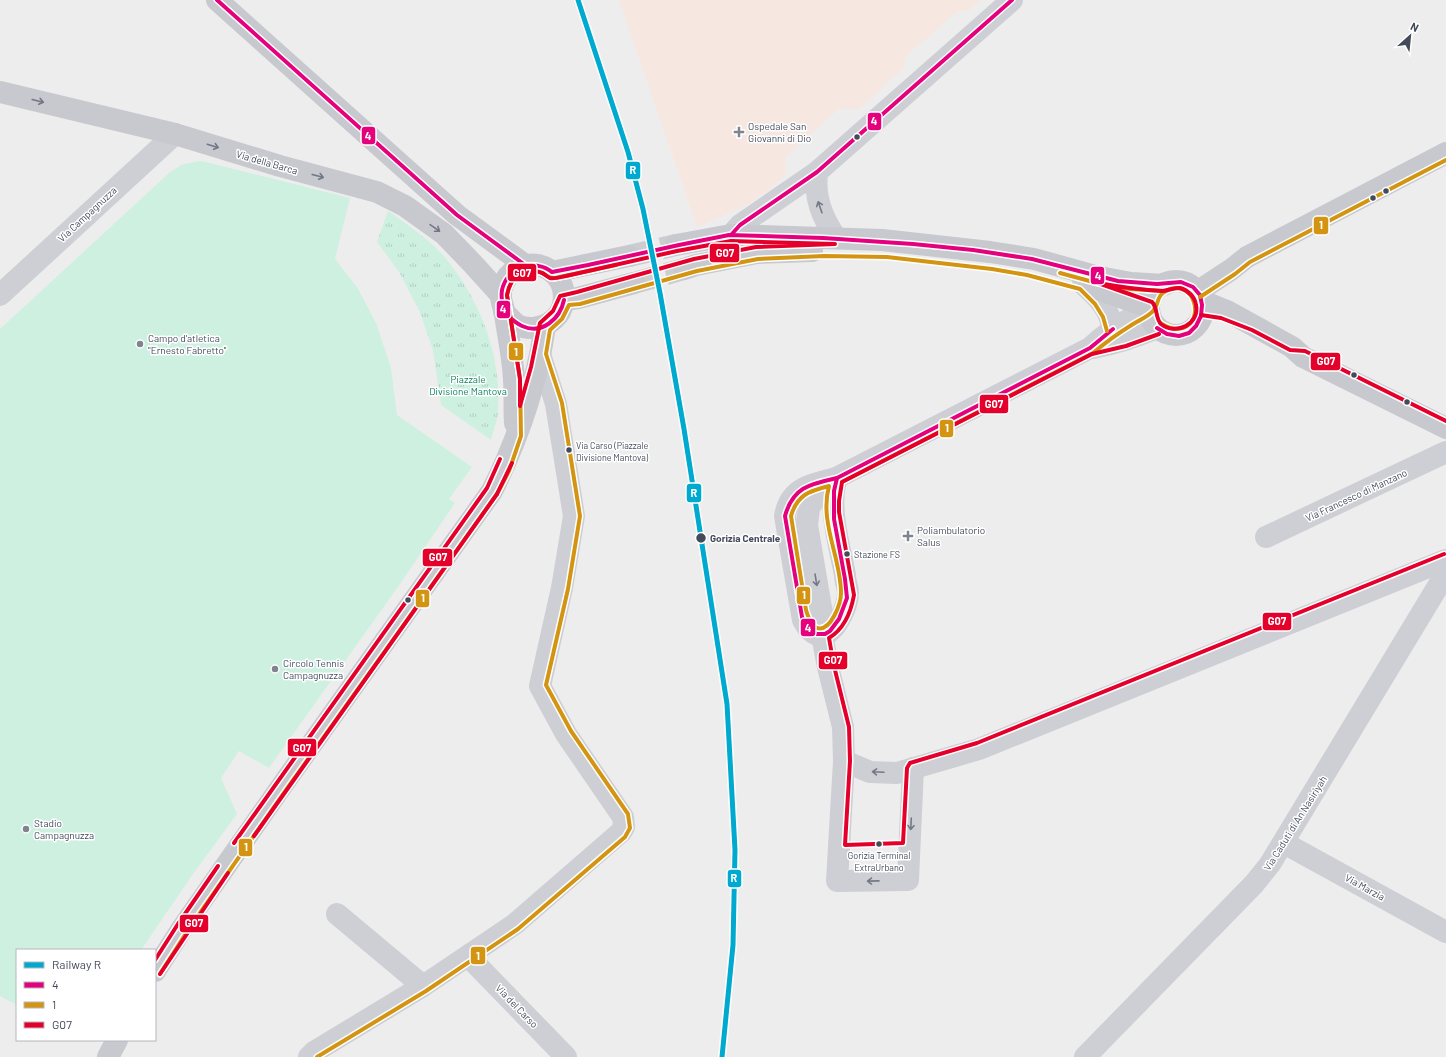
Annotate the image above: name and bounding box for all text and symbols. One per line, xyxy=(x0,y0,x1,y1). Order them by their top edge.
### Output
north arrow xyxy=(1390,16,1430,56)
text: N xyxy=(1409,19,1421,34)
one-way arrow xyxy=(31,98,44,106)
line badge: 4 xyxy=(867,112,882,131)
text: 4 xyxy=(871,114,878,127)
place label: Ospedale San Giovanni di Dio xyxy=(748,120,811,144)
line badge: 4 xyxy=(361,126,376,145)
marker: Ospedale San Giovanni di Dio xyxy=(733,126,745,138)
text: 4 xyxy=(365,129,372,142)
unlabelled marker xyxy=(852,132,862,142)
one-way arrow xyxy=(206,143,219,150)
street label: Via della Barca xyxy=(235,148,299,176)
line badge: R xyxy=(625,161,641,180)
text: R xyxy=(630,163,637,176)
one-way arrow xyxy=(311,173,324,180)
street label: Via Campagnuzza xyxy=(55,184,119,244)
unlabelled marker xyxy=(1381,186,1391,196)
unlabelled marker xyxy=(1368,193,1378,203)
one-way arrow xyxy=(816,201,824,213)
line badge: 1 xyxy=(1313,216,1329,235)
text: 1 xyxy=(1319,218,1323,231)
one-way arrow xyxy=(430,224,441,232)
line badge: G07 xyxy=(709,243,740,263)
text: G07 xyxy=(716,246,735,259)
line badge: G07 xyxy=(507,263,537,282)
text: G07 xyxy=(513,266,532,279)
line badge: 4 xyxy=(1090,266,1105,285)
text: 4 xyxy=(1095,269,1102,282)
line badge: 4 xyxy=(496,300,511,319)
text: 4 xyxy=(500,302,507,315)
place label: Campo d'atletica "Ernesto Fabretto" xyxy=(148,332,227,356)
marker: Campo d'atletica "Ernesto Fabretto" xyxy=(135,339,145,349)
line badge: 1 xyxy=(508,342,524,361)
text: 1 xyxy=(514,345,518,358)
line badge: G07 xyxy=(1310,352,1341,371)
text: G07 xyxy=(1317,354,1336,367)
unlabelled marker xyxy=(1349,370,1359,380)
park label: Piazzale Divisione Mantova xyxy=(429,373,507,397)
line badge: G07 xyxy=(979,394,1009,414)
text: G07 xyxy=(985,397,1004,410)
unlabelled marker xyxy=(1402,397,1412,407)
line badge: 1 xyxy=(939,419,954,438)
text: 1 xyxy=(945,421,949,434)
place label: Via Carso (Piazzale Divisione Mantova) xyxy=(576,440,649,463)
marker: Via Carso (Piazzale Divisione Mantova) xyxy=(564,445,574,455)
street label: Via Francesco di Manzano xyxy=(1303,466,1409,524)
line badge: R xyxy=(686,483,702,503)
text: R xyxy=(691,486,698,499)
place label: Poliambulatorio Salus xyxy=(917,524,985,548)
marker: Poliambulatorio Salus xyxy=(902,530,914,542)
marker: Gorizia Centrale xyxy=(694,531,708,545)
place label: Gorizia Centrale xyxy=(710,532,781,544)
line badge: G07 xyxy=(422,548,453,567)
marker: Stazione FS xyxy=(842,549,852,559)
place label: Stazione FS xyxy=(854,549,900,560)
text: G07 xyxy=(429,550,448,563)
one-way arrow xyxy=(813,573,821,586)
line badge: 1 xyxy=(796,586,811,605)
text: 1 xyxy=(802,588,806,601)
line badge: 1 xyxy=(415,589,430,608)
text: 1 xyxy=(421,591,425,604)
unlabelled marker xyxy=(403,595,413,605)
line badge: G07 xyxy=(1262,612,1292,631)
text: G07 xyxy=(1268,614,1287,627)
line badge: 4 xyxy=(800,618,816,637)
text: 4 xyxy=(805,621,812,634)
line badge: G07 xyxy=(818,651,848,670)
text: G07 xyxy=(824,653,843,666)
place label: Circolo Tennis Campagnuzza xyxy=(283,657,344,681)
marker: Circolo Tennis Campagnuzza xyxy=(270,664,280,674)
line badge: G07 xyxy=(287,738,317,757)
text: G07 xyxy=(293,741,312,754)
one-way arrow xyxy=(872,768,885,776)
street label: Via Caduti di An Nasiriyah xyxy=(1261,773,1329,873)
place label: Stadio Campagnuzza xyxy=(34,817,94,841)
one-way arrow xyxy=(907,817,914,830)
marker: Stadio Campagnuzza xyxy=(21,824,31,834)
line badge: 1 xyxy=(238,838,253,857)
marker: Gorizia Terminal ExtraUrbano xyxy=(874,839,884,849)
text: 1 xyxy=(244,840,248,853)
place label: Gorizia Terminal ExtraUrbano xyxy=(848,850,910,873)
line badge: R xyxy=(727,869,742,888)
text: R xyxy=(731,871,738,884)
street label: Via Marzia xyxy=(1343,871,1387,903)
one-way arrow xyxy=(867,877,880,884)
line badge: G07 xyxy=(179,914,209,933)
text: G07 xyxy=(185,916,204,929)
line badge: 1 xyxy=(470,946,486,965)
legend xyxy=(16,949,156,1041)
text: 1 xyxy=(476,949,480,962)
text: Railway R xyxy=(52,957,101,971)
text: 4 xyxy=(52,977,59,991)
street label: Via del Carso xyxy=(493,982,541,1030)
text: 1 xyxy=(52,997,56,1011)
text: G07 xyxy=(52,1017,72,1031)

